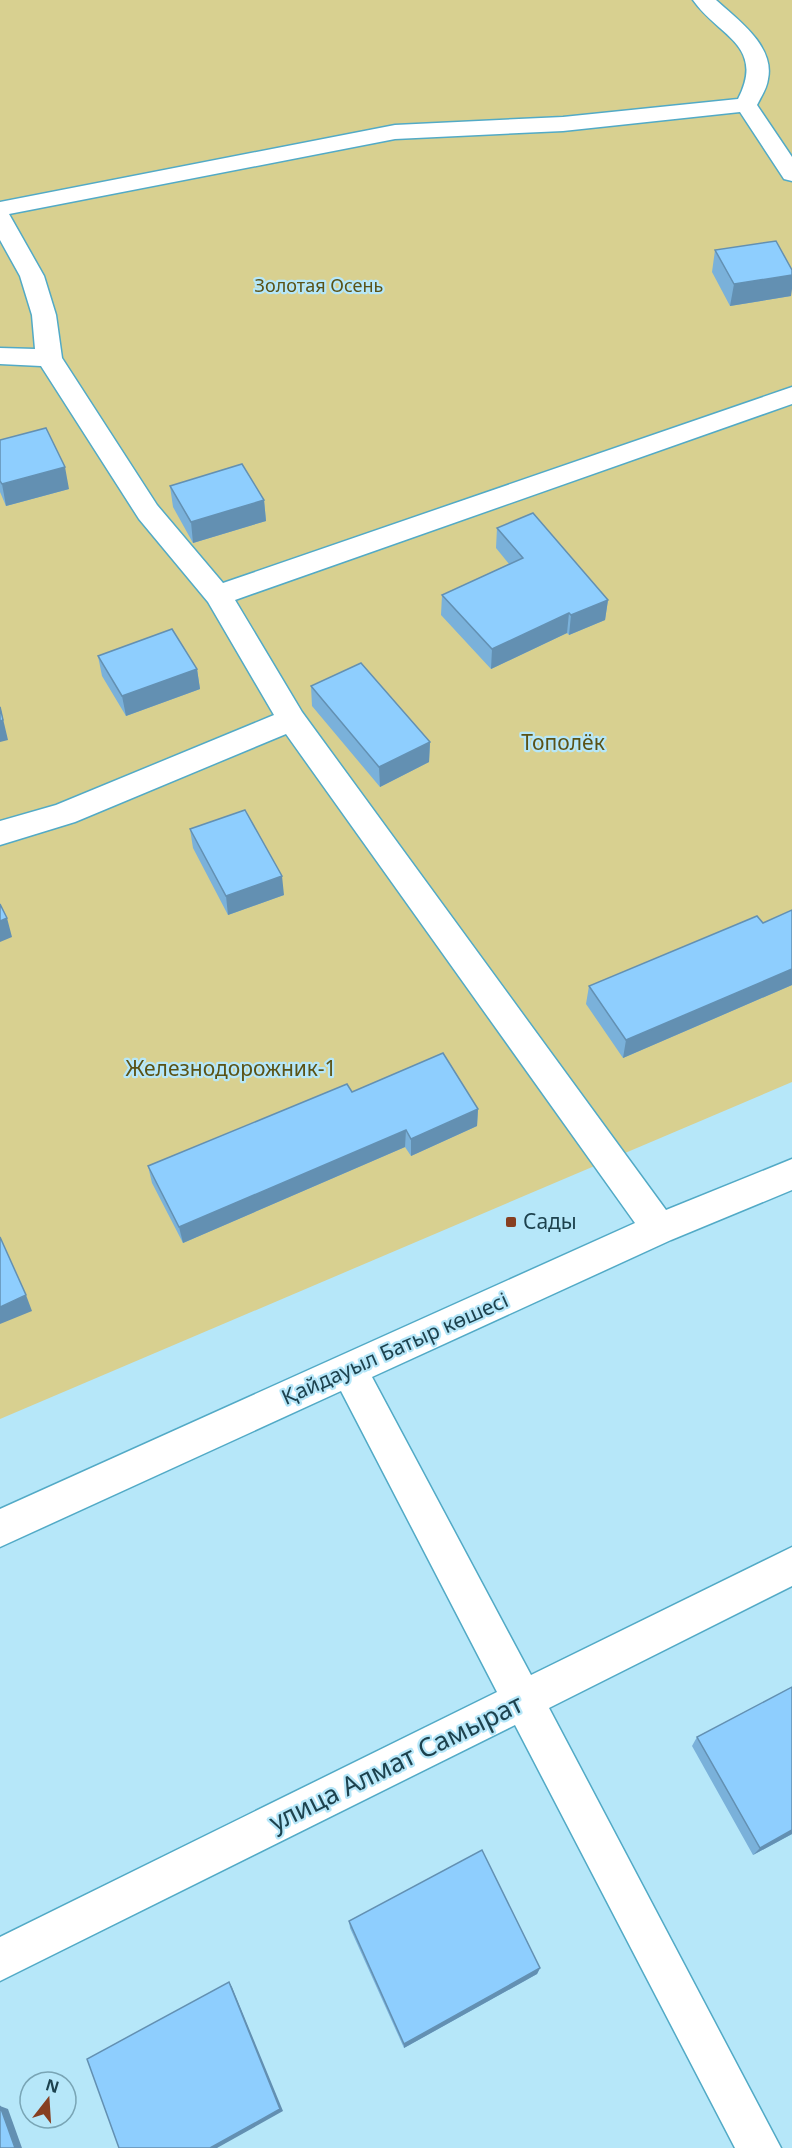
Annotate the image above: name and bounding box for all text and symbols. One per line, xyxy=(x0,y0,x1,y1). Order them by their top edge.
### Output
park label: Золотая Осень xyxy=(255,273,383,297)
park label: Тополёк xyxy=(521,728,605,756)
park label: Железнодорожник-1 xyxy=(125,1054,337,1082)
place label: Сады xyxy=(523,1207,577,1235)
marker: Сады xyxy=(504,1215,518,1229)
street label: Қайдауыл Батыр көшесі xyxy=(277,1285,512,1411)
street label: улица Алмат Самырат xyxy=(263,1685,528,1839)
north arrow xyxy=(18,2070,78,2130)
text: N xyxy=(43,2073,62,2098)

